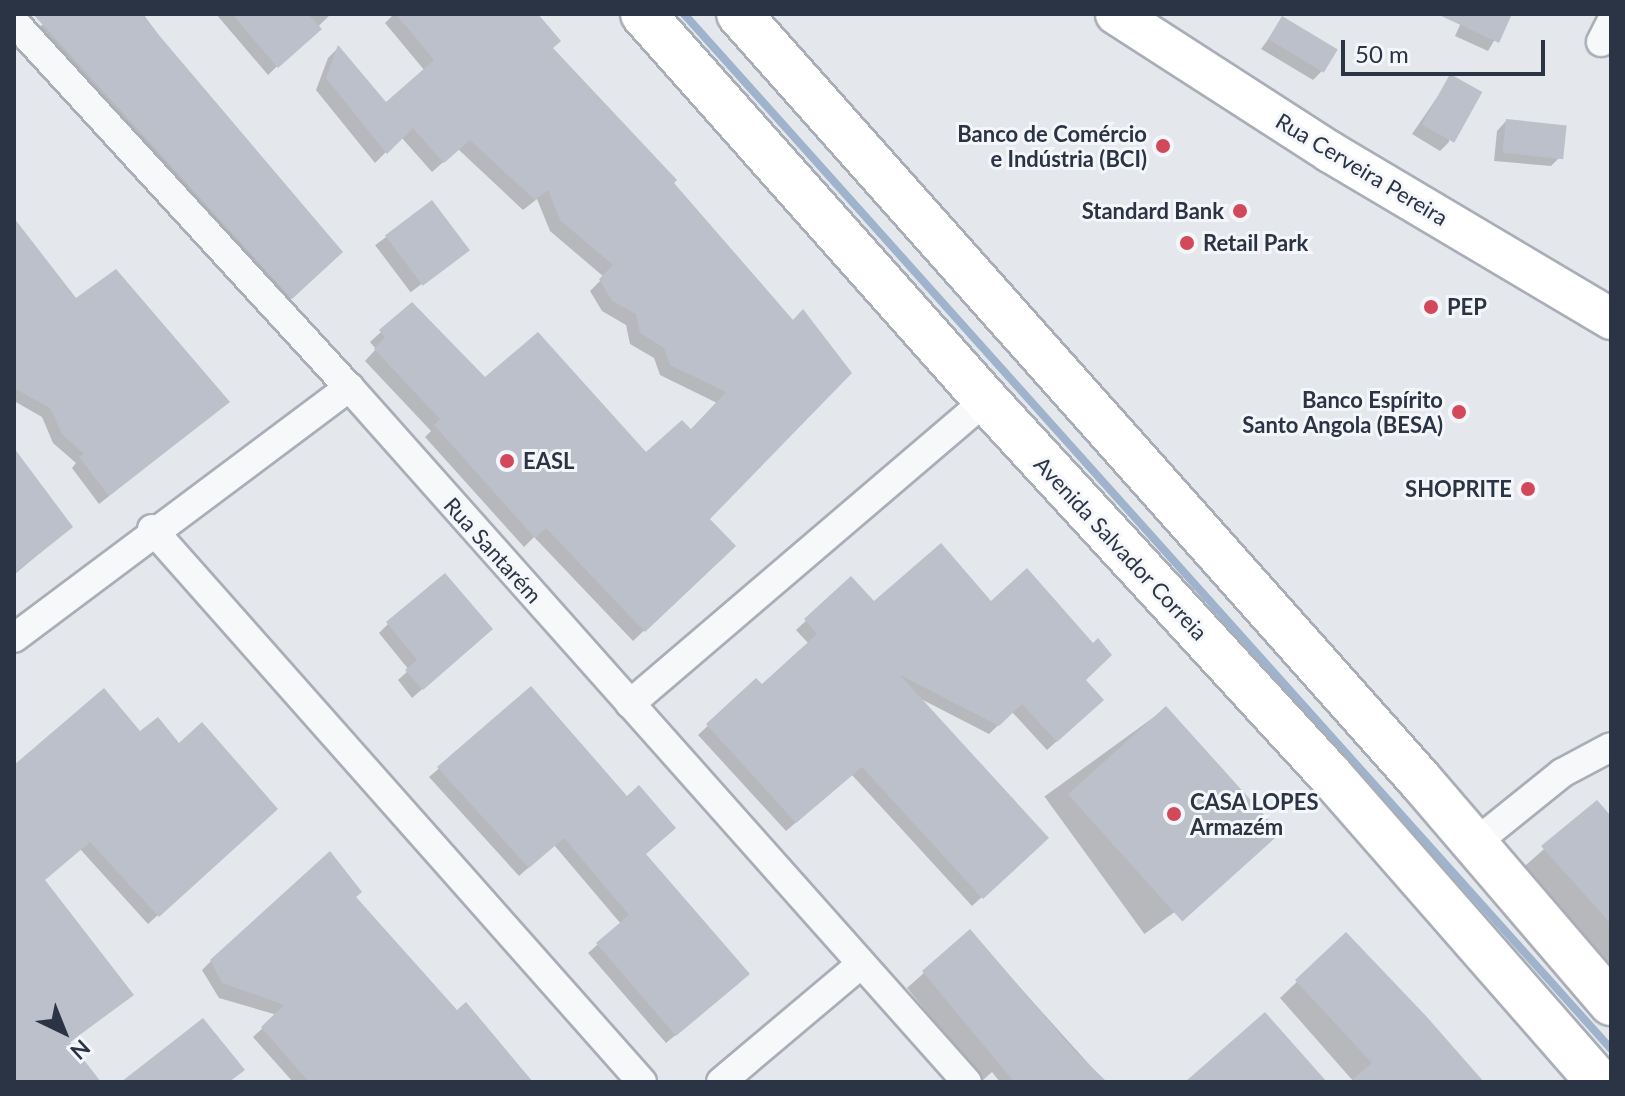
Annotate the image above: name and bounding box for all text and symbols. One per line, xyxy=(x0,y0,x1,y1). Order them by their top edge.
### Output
scale bar xyxy=(1345,24,1549,74)
text: 50 m xyxy=(1355,39,1409,68)
street label: Rua Cerveira Pereira xyxy=(1271,107,1453,231)
place label: Banco de Comércio e Indústria (BCI) xyxy=(957,120,1147,172)
marker: Banco de Comércio e Indústria (BCI) xyxy=(1154,137,1172,155)
place label: Standard Bank xyxy=(1082,198,1224,224)
marker: Standard Bank xyxy=(1231,202,1249,220)
place label: Retail Park xyxy=(1203,230,1308,256)
marker: Retail Park xyxy=(1178,234,1196,252)
place label: PEP xyxy=(1447,294,1487,320)
marker: PEP xyxy=(1422,298,1440,316)
place label: Banco Espírito Santo Angola (BESA) xyxy=(1242,386,1443,438)
marker: Banco Espírito Santo Angola (BESA) xyxy=(1450,403,1468,421)
place label: EASL xyxy=(523,448,574,474)
street label: Avenida Salvador Correia xyxy=(1029,451,1213,645)
marker: EASL xyxy=(498,452,516,470)
place label: SHOPRITE xyxy=(1405,476,1512,502)
marker: SHOPRITE xyxy=(1519,480,1537,498)
street label: Rua Santarém xyxy=(439,492,547,608)
place label: CASA LOPES Armazém xyxy=(1190,788,1319,840)
marker: CASA LOPES Armazém xyxy=(1165,805,1183,823)
north arrow xyxy=(24,992,104,1072)
text: N xyxy=(65,1034,96,1066)

